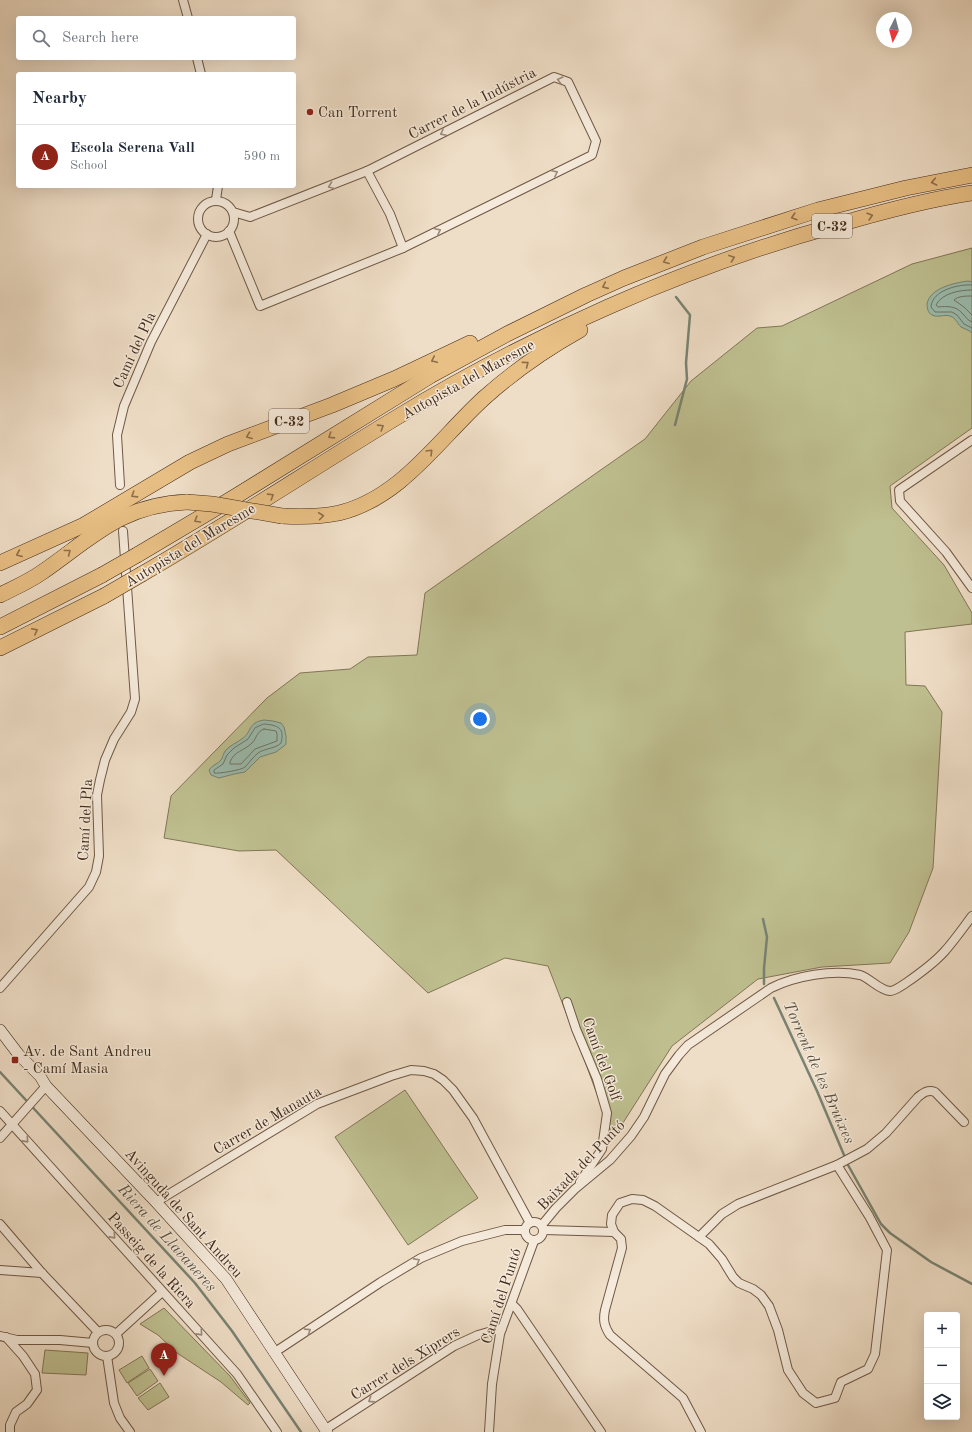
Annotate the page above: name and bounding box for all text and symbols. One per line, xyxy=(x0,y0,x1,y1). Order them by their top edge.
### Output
north arrow xyxy=(876,12,912,48)
search box xyxy=(16,16,296,60)
icon: search xyxy=(30,27,52,49)
text: Search here xyxy=(62,31,139,46)
street label: Carrer de la Indústria xyxy=(407,65,539,143)
one-way arrow xyxy=(556,76,563,84)
text: Nearby xyxy=(32,90,87,107)
place label: Can Torrent xyxy=(318,106,397,121)
marker: Can Torrent xyxy=(305,107,315,117)
one-way arrow xyxy=(440,128,447,136)
text: Escola Serena Vall xyxy=(70,141,195,156)
text: A xyxy=(40,150,50,163)
text: 590 m xyxy=(243,150,280,163)
text: School xyxy=(70,159,107,172)
one-way arrow xyxy=(551,170,558,178)
one-way arrow xyxy=(931,178,937,186)
one-way arrow xyxy=(327,181,334,189)
one-way arrow xyxy=(791,212,798,221)
one-way arrow xyxy=(867,212,873,220)
road number: C-32 xyxy=(812,214,852,238)
one-way arrow xyxy=(434,228,442,236)
one-way arrow xyxy=(729,254,736,262)
one-way arrow xyxy=(663,257,670,265)
one-way arrow xyxy=(601,281,609,289)
street label: Camí del Pla xyxy=(111,310,160,391)
street label: Autopista del Maresme xyxy=(400,338,537,423)
one-way arrow xyxy=(431,355,439,363)
one-way arrow xyxy=(522,361,529,369)
road number: C-32 xyxy=(269,409,309,433)
one-way arrow xyxy=(377,424,384,432)
one-way arrow xyxy=(246,431,253,439)
one-way arrow xyxy=(328,432,335,439)
one-way arrow xyxy=(425,449,433,457)
one-way arrow xyxy=(131,490,138,497)
one-way arrow xyxy=(267,493,274,501)
street label: Autopista del Maresme xyxy=(123,502,258,591)
one-way arrow xyxy=(318,511,324,520)
one-way arrow xyxy=(194,515,201,522)
one-way arrow xyxy=(15,550,22,558)
one-way arrow xyxy=(64,550,71,557)
one-way arrow xyxy=(31,628,38,635)
your location xyxy=(470,709,490,729)
street label: Camí del Pla xyxy=(77,778,96,862)
water label: Torrent de les Bruixes xyxy=(780,999,857,1147)
street label: Camí del Golf xyxy=(579,1016,623,1104)
place label: Av. de Sant Andreu - Camí Masia xyxy=(23,1045,152,1077)
marker: Av. de Sant Andreu - Camí Masia xyxy=(10,1055,20,1065)
street label: Carrer de Manauta xyxy=(211,1084,325,1158)
street label: Baixada del Puntó xyxy=(536,1118,629,1214)
one-way arrow xyxy=(21,1135,29,1143)
street label: Avinguda de Sant Andreu xyxy=(121,1147,245,1281)
water label: Riera de Llavaneres xyxy=(114,1181,219,1295)
street label: Passeig de la Riera xyxy=(104,1210,198,1312)
one-way arrow xyxy=(108,1232,115,1239)
street label: Camí del Puntó xyxy=(480,1247,525,1346)
one-way arrow xyxy=(413,1258,420,1265)
map controls xyxy=(924,1312,960,1420)
button: + xyxy=(924,1312,960,1348)
street label: Carrer dels Xiprers xyxy=(349,1325,463,1404)
one-way arrow xyxy=(303,1328,310,1335)
one-way arrow xyxy=(195,1329,202,1336)
pin: A xyxy=(151,1343,177,1376)
button: − xyxy=(924,1348,960,1384)
button: layers xyxy=(924,1384,960,1420)
one-way arrow xyxy=(368,1395,375,1403)

